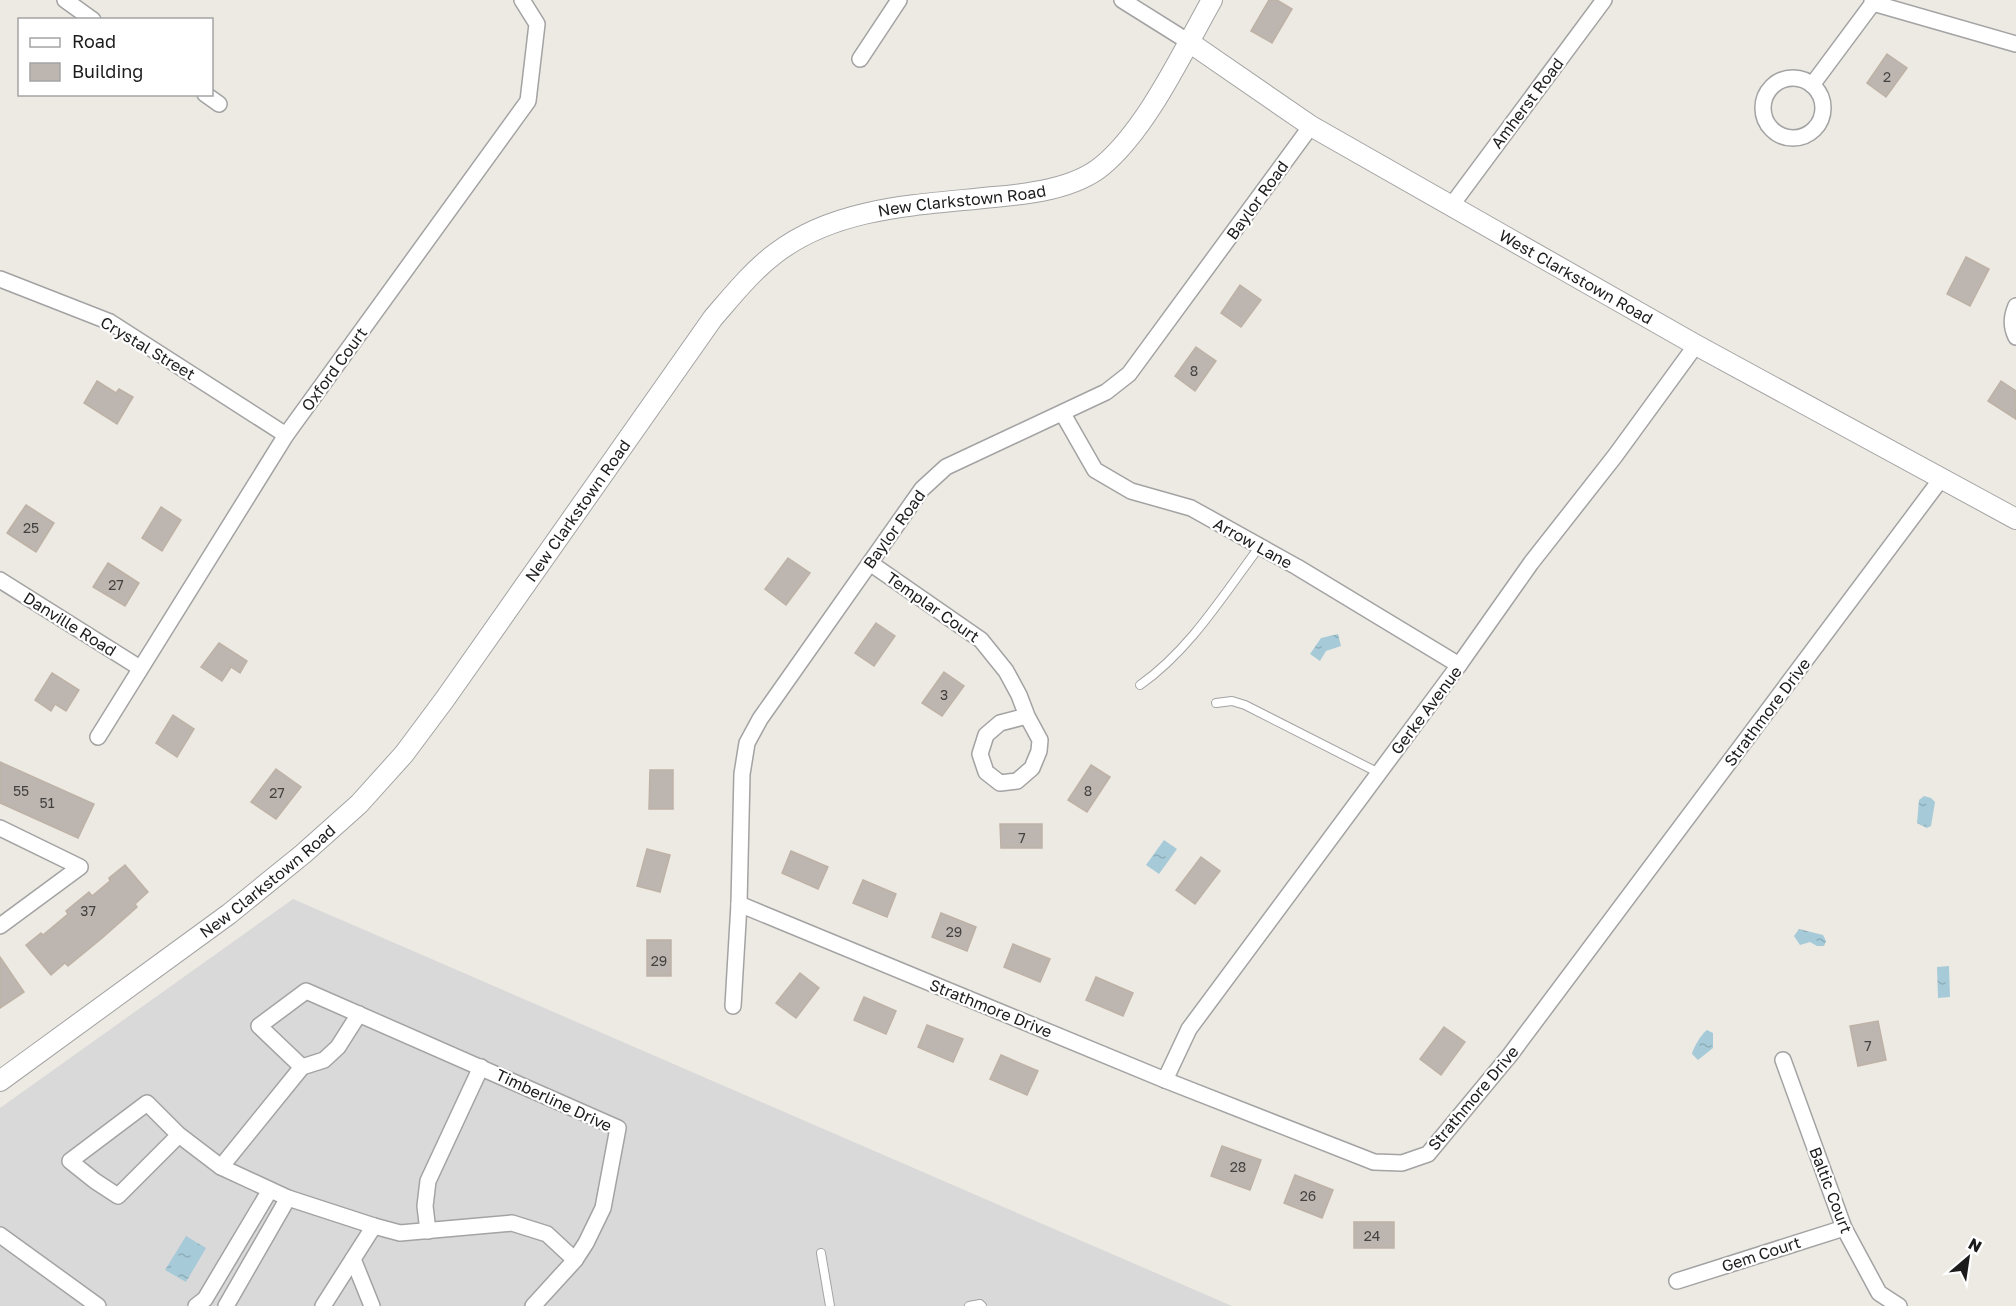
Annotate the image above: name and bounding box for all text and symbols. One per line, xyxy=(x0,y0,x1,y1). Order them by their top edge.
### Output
legend xyxy=(18,18,213,96)
text: Road xyxy=(72,30,116,52)
street label: Amherst Road xyxy=(1486,54,1568,152)
text: Building xyxy=(72,60,143,82)
house number: 2 xyxy=(1883,68,1891,85)
street label: Baylor Road xyxy=(1222,157,1292,243)
street label: New Clarkstown Road xyxy=(876,180,1048,221)
street label: West Clarkstown Road xyxy=(1496,225,1656,328)
street label: Crystal Street xyxy=(97,312,199,384)
street label: Oxford Court xyxy=(297,323,371,415)
house number: 8 xyxy=(1190,362,1198,379)
street label: New Clarkstown Road xyxy=(521,436,634,585)
street label: Baylor Road xyxy=(859,486,929,572)
street label: Arrow Lane xyxy=(1210,513,1296,573)
house number: 25 xyxy=(23,519,39,536)
street label: Templar Court xyxy=(883,567,983,647)
house number: 27 xyxy=(108,576,124,593)
street label: Danville Road xyxy=(20,588,120,660)
street label: Strathmore Drive xyxy=(1720,654,1814,770)
street label: Gerke Avenue xyxy=(1386,662,1466,758)
house number: 3 xyxy=(940,686,948,703)
house number: 55 xyxy=(13,782,29,799)
house number: 8 xyxy=(1084,782,1092,799)
house number: 27 xyxy=(269,784,285,801)
house number: 51 xyxy=(40,794,55,811)
street label: New Clarkstown Road xyxy=(196,820,339,942)
house number: 7 xyxy=(1018,829,1026,846)
house number: 37 xyxy=(80,902,96,919)
house number: 29 xyxy=(946,923,962,940)
house number: 29 xyxy=(651,952,667,969)
street label: Strathmore Drive xyxy=(927,974,1055,1042)
house number: 7 xyxy=(1864,1037,1872,1054)
street label: Strathmore Drive xyxy=(1423,1042,1523,1154)
street label: Timberline Drive xyxy=(493,1064,615,1136)
street label: Baltic Court xyxy=(1805,1144,1857,1236)
house number: 28 xyxy=(1230,1158,1246,1175)
house number: 26 xyxy=(1300,1187,1316,1204)
house number: 24 xyxy=(1364,1227,1380,1244)
north arrow xyxy=(1938,1228,1998,1288)
street label: Gem Court xyxy=(1719,1232,1803,1276)
text: N xyxy=(1965,1233,1985,1257)

